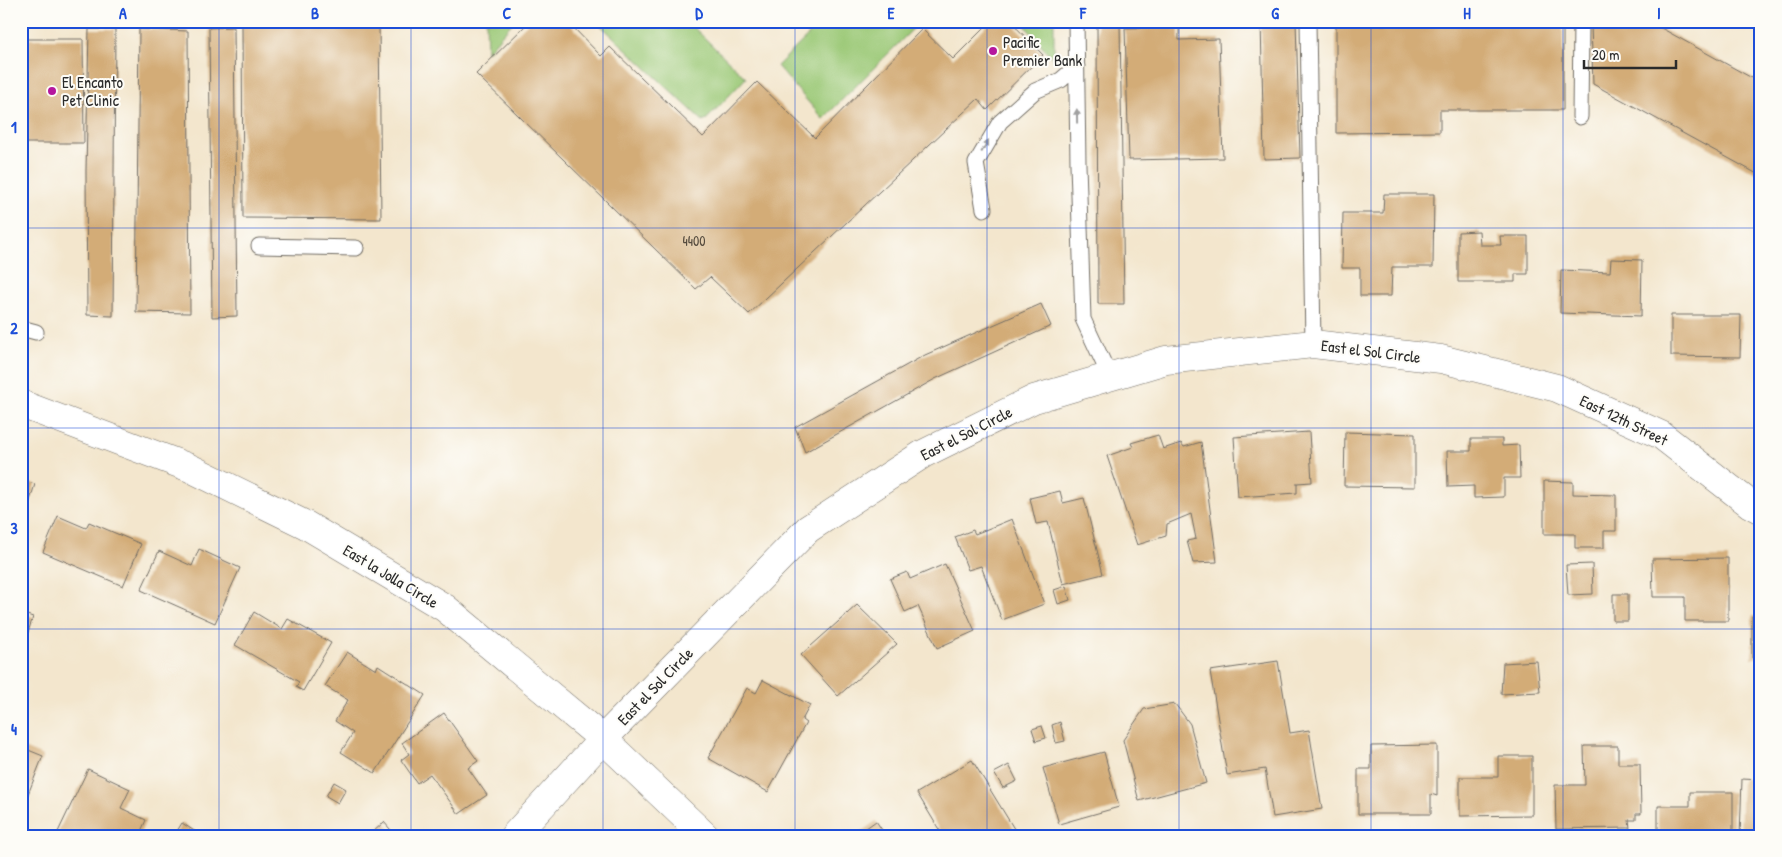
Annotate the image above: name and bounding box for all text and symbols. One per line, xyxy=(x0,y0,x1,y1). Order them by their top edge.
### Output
text: A xyxy=(119,2,127,24)
text: B xyxy=(311,2,319,24)
text: C xyxy=(503,2,512,24)
text: D xyxy=(695,2,703,24)
text: E xyxy=(887,2,895,24)
text: F xyxy=(1079,2,1087,24)
text: G xyxy=(1271,2,1279,24)
text: H xyxy=(1463,2,1471,24)
text: I xyxy=(1657,2,1661,24)
place label: Pacific Premier Bank xyxy=(1003,31,1083,71)
scale bar xyxy=(1584,38,1677,70)
text: 20 m xyxy=(1592,44,1619,65)
marker: Pacific Premier Bank xyxy=(987,45,999,57)
place label: El Encanto Pet Clinic xyxy=(62,71,124,111)
marker: El Encanto Pet Clinic xyxy=(46,85,58,97)
one-way arrow xyxy=(1073,107,1081,123)
text: 1 xyxy=(11,116,17,138)
one-way arrow xyxy=(981,139,990,152)
house number: 4400 xyxy=(682,231,706,250)
text: 2 xyxy=(10,317,18,339)
street label: East el Sol Circle xyxy=(1320,334,1423,368)
street label: East 12th Street xyxy=(1576,389,1672,451)
street label: East el Sol Circle xyxy=(916,400,1016,466)
text: 3 xyxy=(10,517,18,539)
street label: East la Jolla Circle xyxy=(339,539,443,613)
street label: East el Sol Circle xyxy=(612,642,698,730)
text: 4 xyxy=(11,718,17,740)

